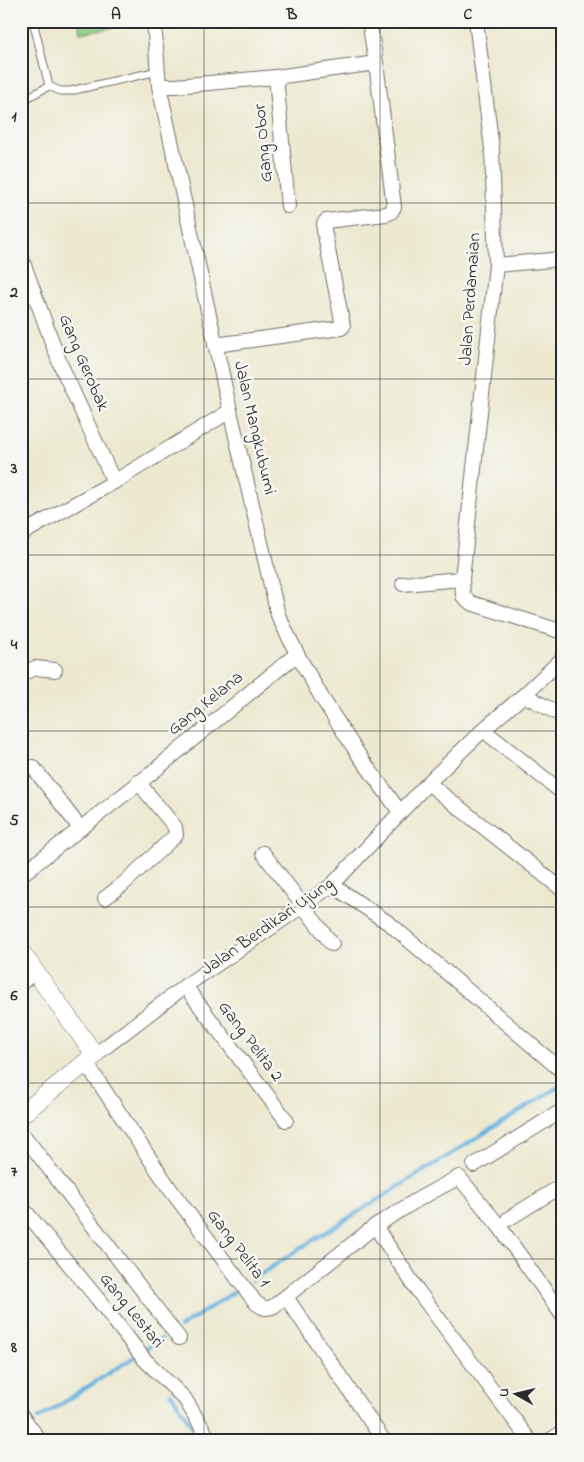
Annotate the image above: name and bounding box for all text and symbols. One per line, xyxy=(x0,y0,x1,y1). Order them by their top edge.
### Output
text: A xyxy=(111,3,121,27)
text: B xyxy=(286,3,298,27)
text: C xyxy=(464,3,473,27)
street label: Gang Obor xyxy=(248,102,281,183)
text: 1 xyxy=(11,105,17,129)
street label: Jalan Perdamaian xyxy=(453,232,489,366)
text: 2 xyxy=(9,281,18,305)
street label: Gang Gerobak xyxy=(50,310,115,416)
street label: Jalan Mangkubumi xyxy=(225,359,282,498)
text: 3 xyxy=(10,457,18,481)
text: 4 xyxy=(10,633,18,657)
street label: Gang Kelana xyxy=(163,665,250,743)
text: 5 xyxy=(9,809,19,833)
street label: Jalan Berdikari Ujung xyxy=(196,871,340,983)
text: 6 xyxy=(9,984,18,1008)
street label: Gang Pelita 2 xyxy=(210,996,289,1089)
text: 7 xyxy=(11,1160,18,1184)
street label: Gang Pelita 1 xyxy=(199,1204,276,1294)
street label: Gang Lestari xyxy=(91,1267,170,1355)
text: 8 xyxy=(10,1336,17,1360)
north arrow xyxy=(492,1370,542,1420)
text: U xyxy=(494,1386,516,1398)

